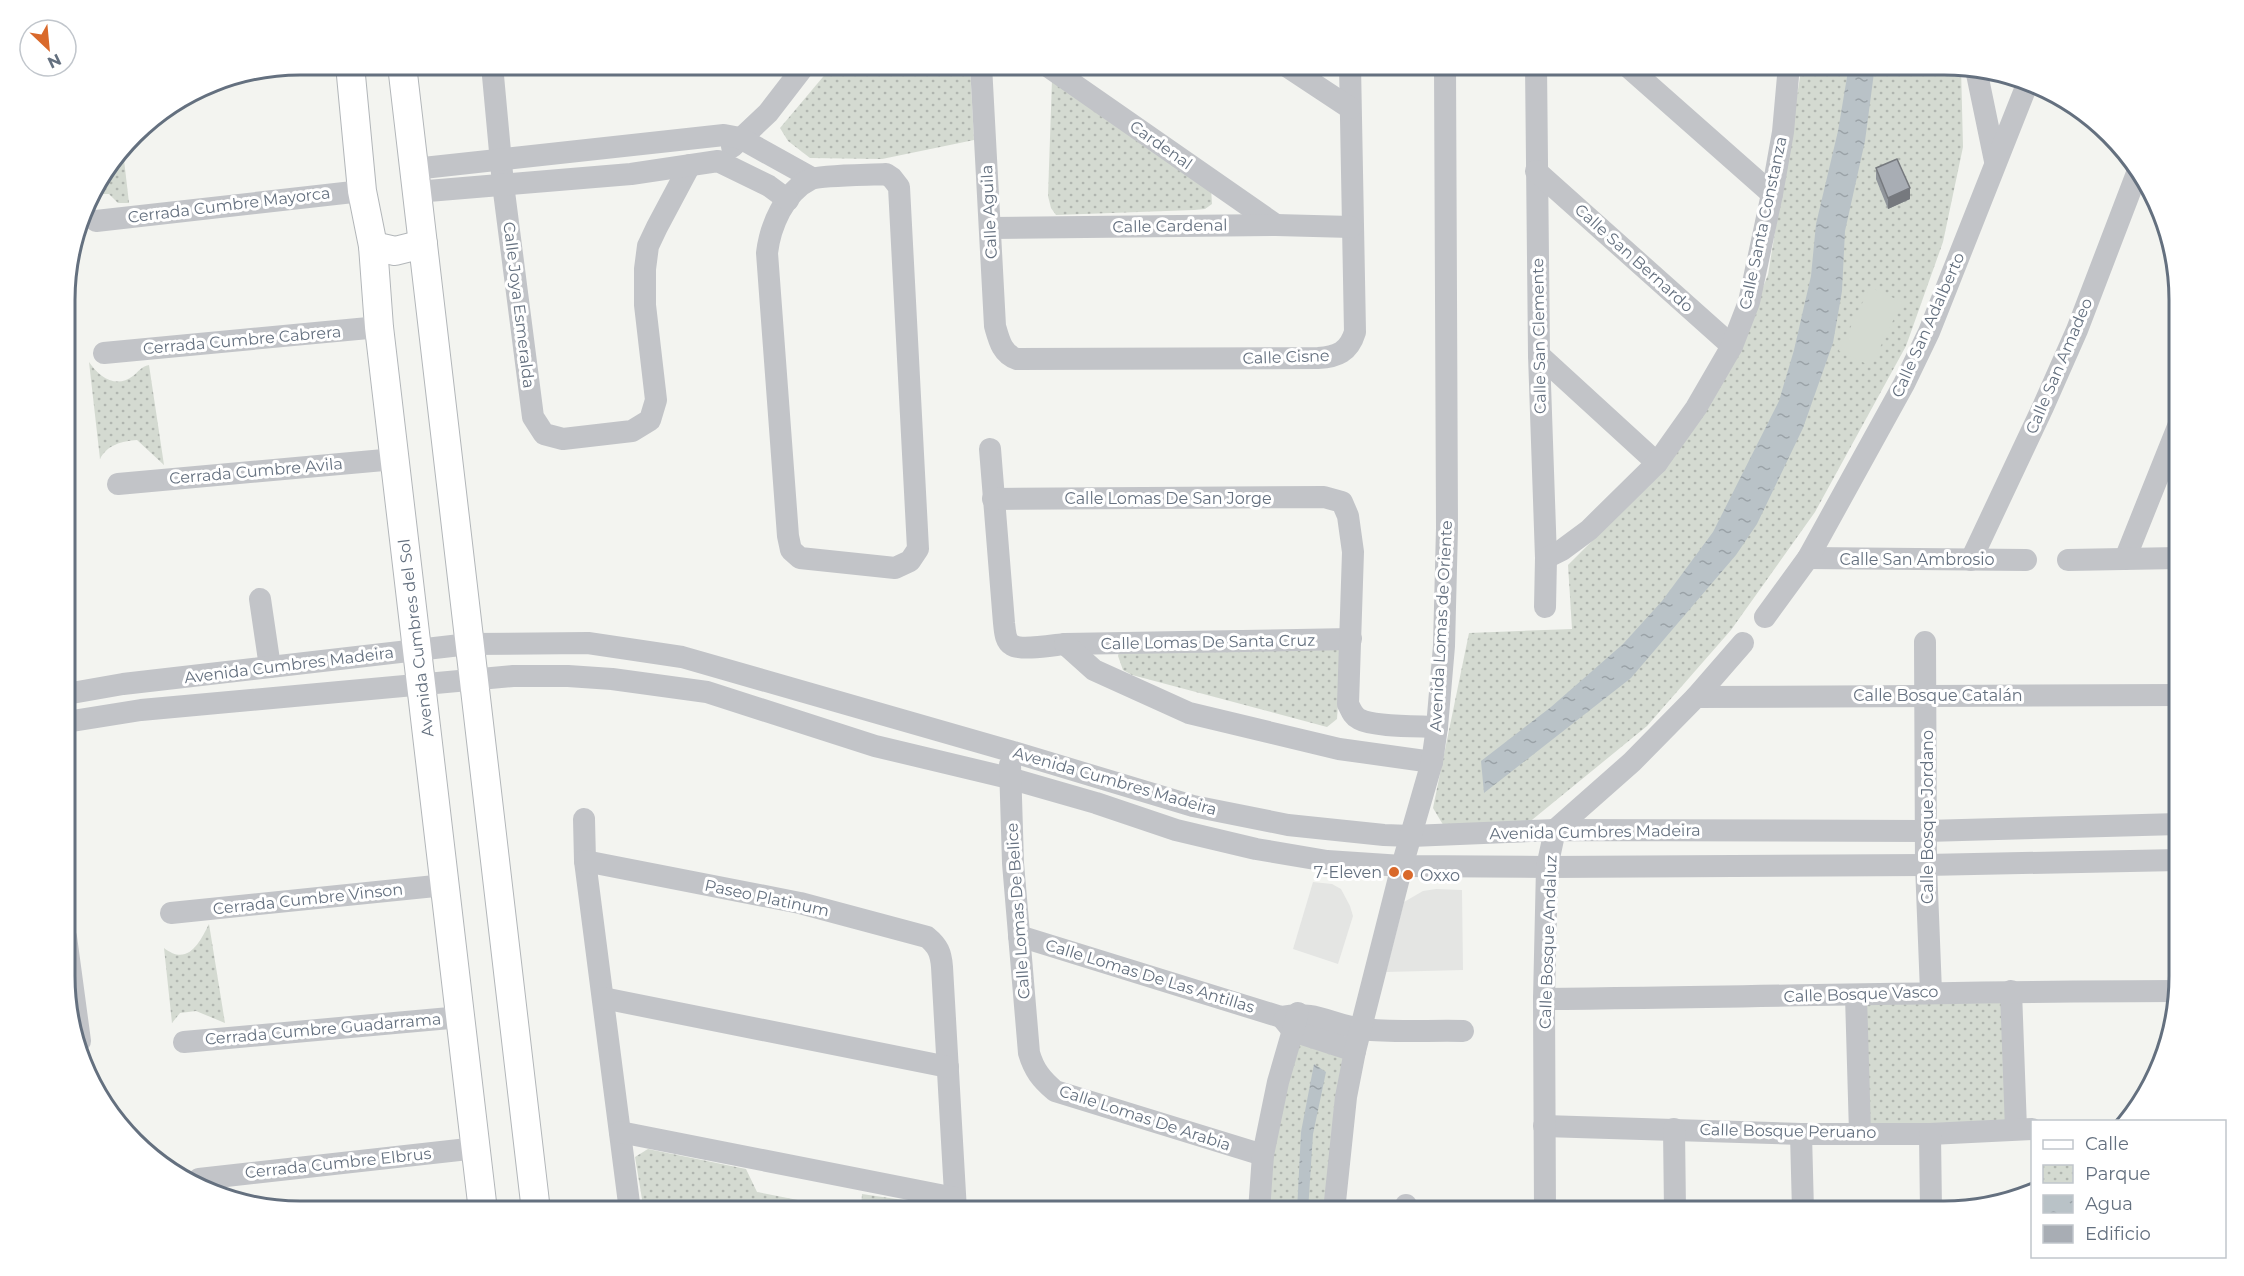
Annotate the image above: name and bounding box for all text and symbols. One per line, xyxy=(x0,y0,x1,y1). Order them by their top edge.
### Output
north arrow xyxy=(18,18,78,78)
text: N xyxy=(44,50,64,72)
street label: Cardenal xyxy=(1126,117,1196,173)
street label: Calle Santa Constanza xyxy=(1735,135,1791,311)
street label: Calle Aguila xyxy=(977,164,1001,260)
street label: Cerrada Cumbre Mayorca xyxy=(127,183,331,227)
street label: Calle San Bernardo xyxy=(1571,200,1697,316)
street label: Calle Cardenal xyxy=(1112,215,1228,237)
street label: Calle Joya Esmeralda xyxy=(499,221,539,389)
street label: Calle San Adalberto xyxy=(1887,250,1969,400)
street label: Calle San Clemente xyxy=(1528,258,1550,414)
street label: Calle San Amadeo xyxy=(2022,295,2096,437)
street label: Cerrada Cumbre Cabrera xyxy=(142,322,342,358)
street label: Calle Cisne xyxy=(1242,346,1330,368)
street label: Cerrada Cumbre Avila xyxy=(168,454,344,488)
street label: Calle Lomas De San Jorge xyxy=(1064,489,1272,508)
street label: Avenida Lomas de Oriente xyxy=(1426,520,1456,732)
street label: Avenida Cumbres del Sol xyxy=(394,538,438,738)
street label: Calle San Ambrosio xyxy=(1839,550,1995,569)
street label: Calle Lomas De Santa Cruz xyxy=(1101,631,1315,653)
street label: Avenida Cumbres Madeira xyxy=(183,643,395,687)
street label: Calle Bosque Catalán xyxy=(1853,686,2023,705)
street label: Calle Bosque Jordano xyxy=(1918,730,1937,904)
street label: Avenida Cumbres Madeira xyxy=(1011,743,1219,819)
street label: Avenida Cumbres Madeira xyxy=(1489,821,1701,843)
street label: Calle Lomas De Belice xyxy=(1002,822,1034,1000)
street label: Calle Bosque Andaluz xyxy=(1535,855,1561,1029)
place label: 7-Eleven xyxy=(1314,863,1382,882)
marker: 7-Eleven xyxy=(1387,865,1401,879)
place label: Oxxo xyxy=(1420,866,1460,885)
marker: Oxxo xyxy=(1401,868,1415,882)
street label: Paseo Platinum xyxy=(703,876,831,920)
street label: Cerrada Cumbre Vinson xyxy=(212,880,404,918)
street label: Calle Lomas De Las Antillas xyxy=(1043,935,1257,1017)
street label: Calle Bosque Vasco xyxy=(1783,982,1939,1006)
street label: Cerrada Cumbre Guadarrama xyxy=(204,1009,442,1049)
street label: Calle Lomas De Arabia xyxy=(1057,1081,1233,1155)
street label: Calle Bosque Peruano xyxy=(1699,1120,1877,1142)
legend xyxy=(2031,1120,2226,1258)
text: Calle xyxy=(2085,1133,2129,1155)
street label: Cerrada Cumbre Elbrus xyxy=(244,1144,432,1182)
text: Parque xyxy=(2085,1163,2151,1185)
text: Agua xyxy=(2085,1193,2133,1215)
text: Edificio xyxy=(2085,1223,2151,1245)

